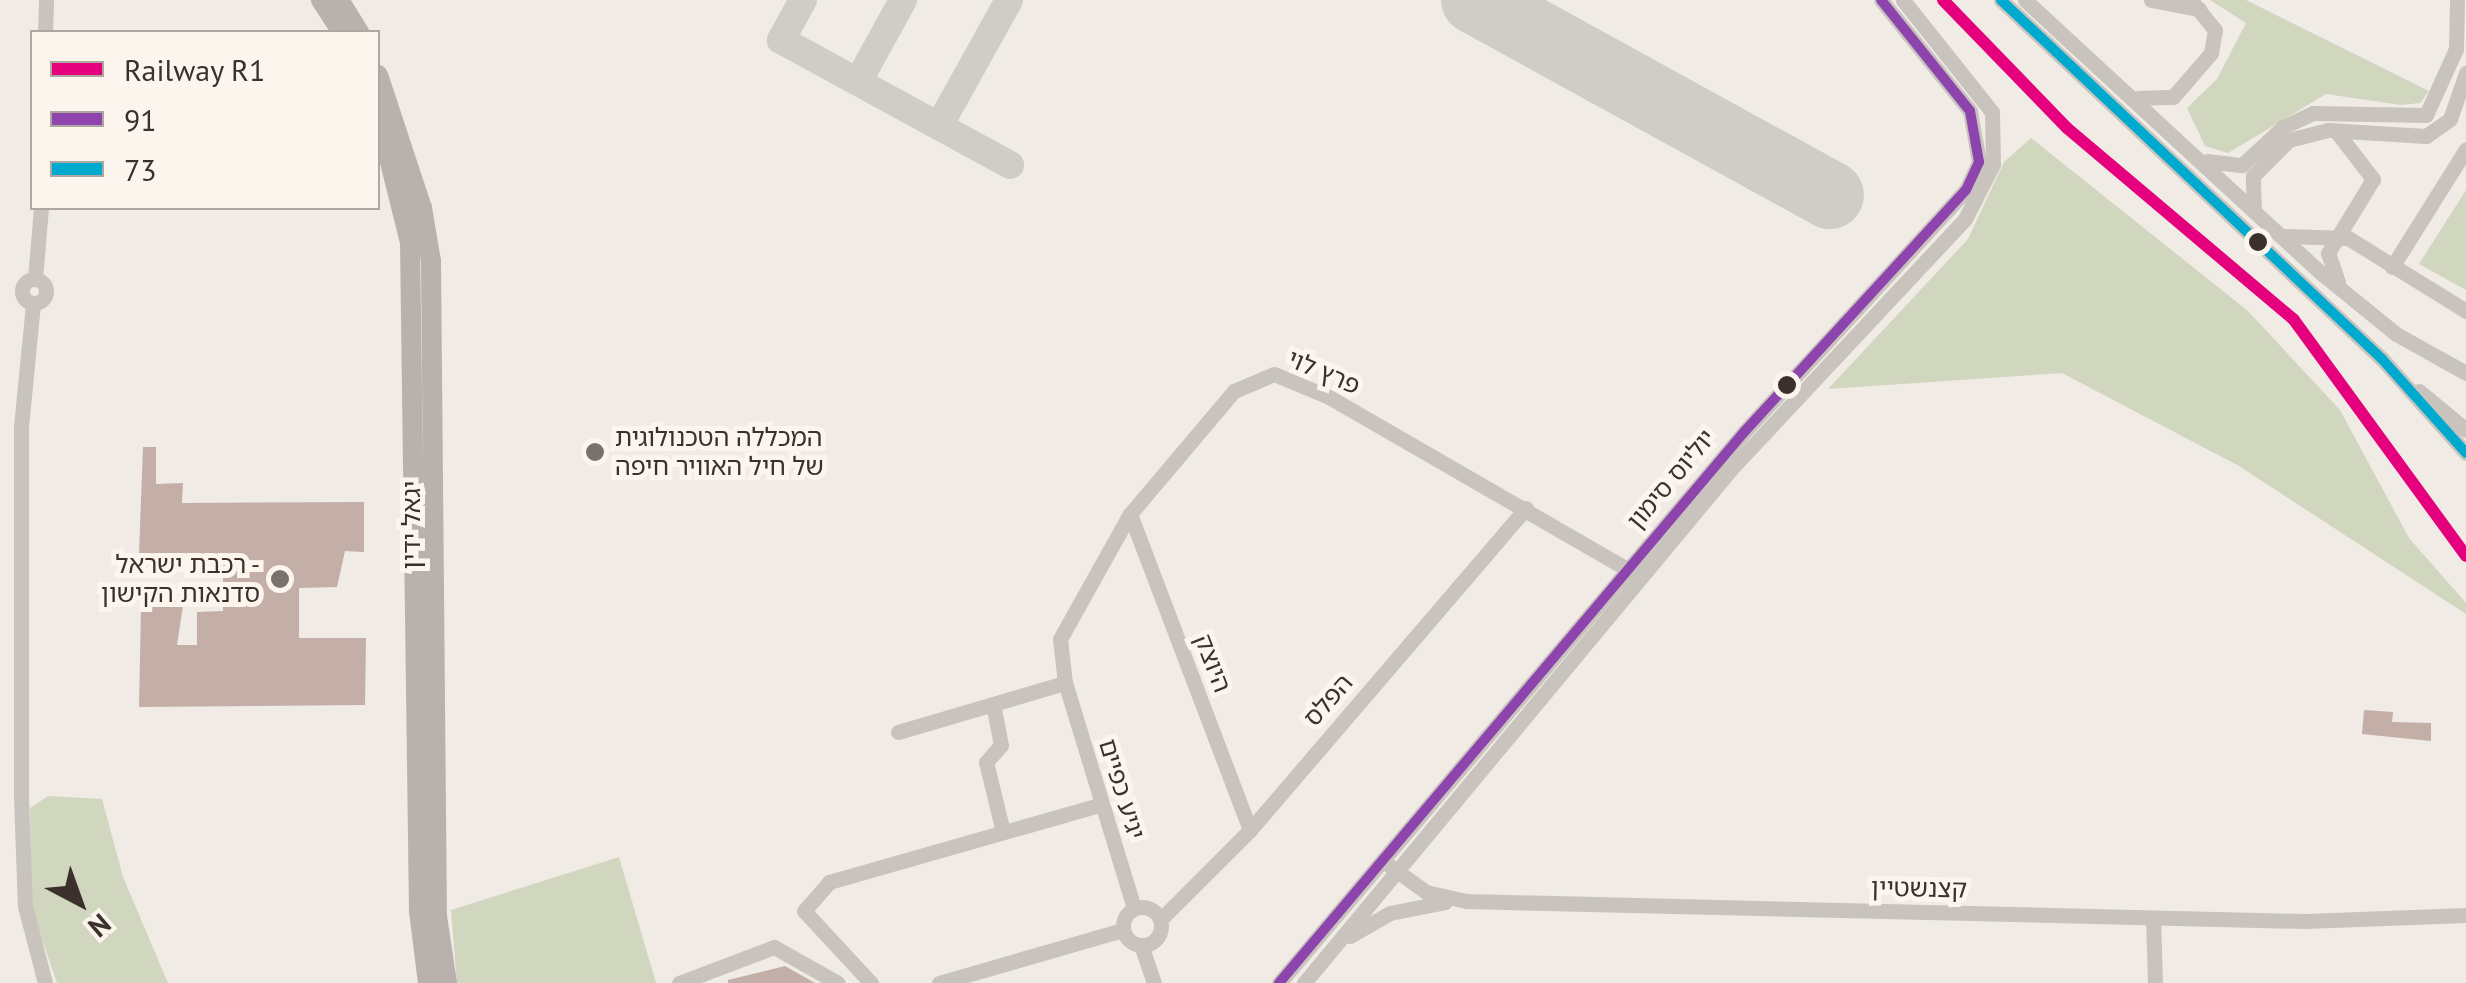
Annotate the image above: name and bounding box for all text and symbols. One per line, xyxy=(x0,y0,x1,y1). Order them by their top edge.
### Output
legend xyxy=(30,30,380,210)
text: Railway R1 xyxy=(124,50,265,89)
text: 91 xyxy=(124,100,157,139)
text: 73 xyxy=(124,150,157,189)
unlabelled marker xyxy=(2248,232,2268,252)
street label: פרץ לוי xyxy=(1283,343,1365,401)
unlabelled marker xyxy=(1777,375,1797,395)
place label: המכללה הטכנולוגית של חיל האוויר חיפה xyxy=(615,423,824,482)
street label: יוליוס סימון xyxy=(1621,423,1721,535)
marker: המכללה הטכנולוגית של חיל האוויר חיפה xyxy=(584,441,606,463)
street label: יגאל ידין xyxy=(396,481,426,569)
place label: רכבת ישראל - סדנאות הקישון xyxy=(101,550,260,609)
marker: רכבת ישראל - סדנאות הקישון xyxy=(269,568,291,590)
street label: היוצק xyxy=(1188,630,1238,696)
street label: הפלס xyxy=(1297,668,1359,732)
street label: יגיע כפיים xyxy=(1093,735,1151,843)
north arrow xyxy=(30,853,130,953)
street label: קצנשטיין xyxy=(1871,872,1967,904)
text: N xyxy=(81,906,119,946)

